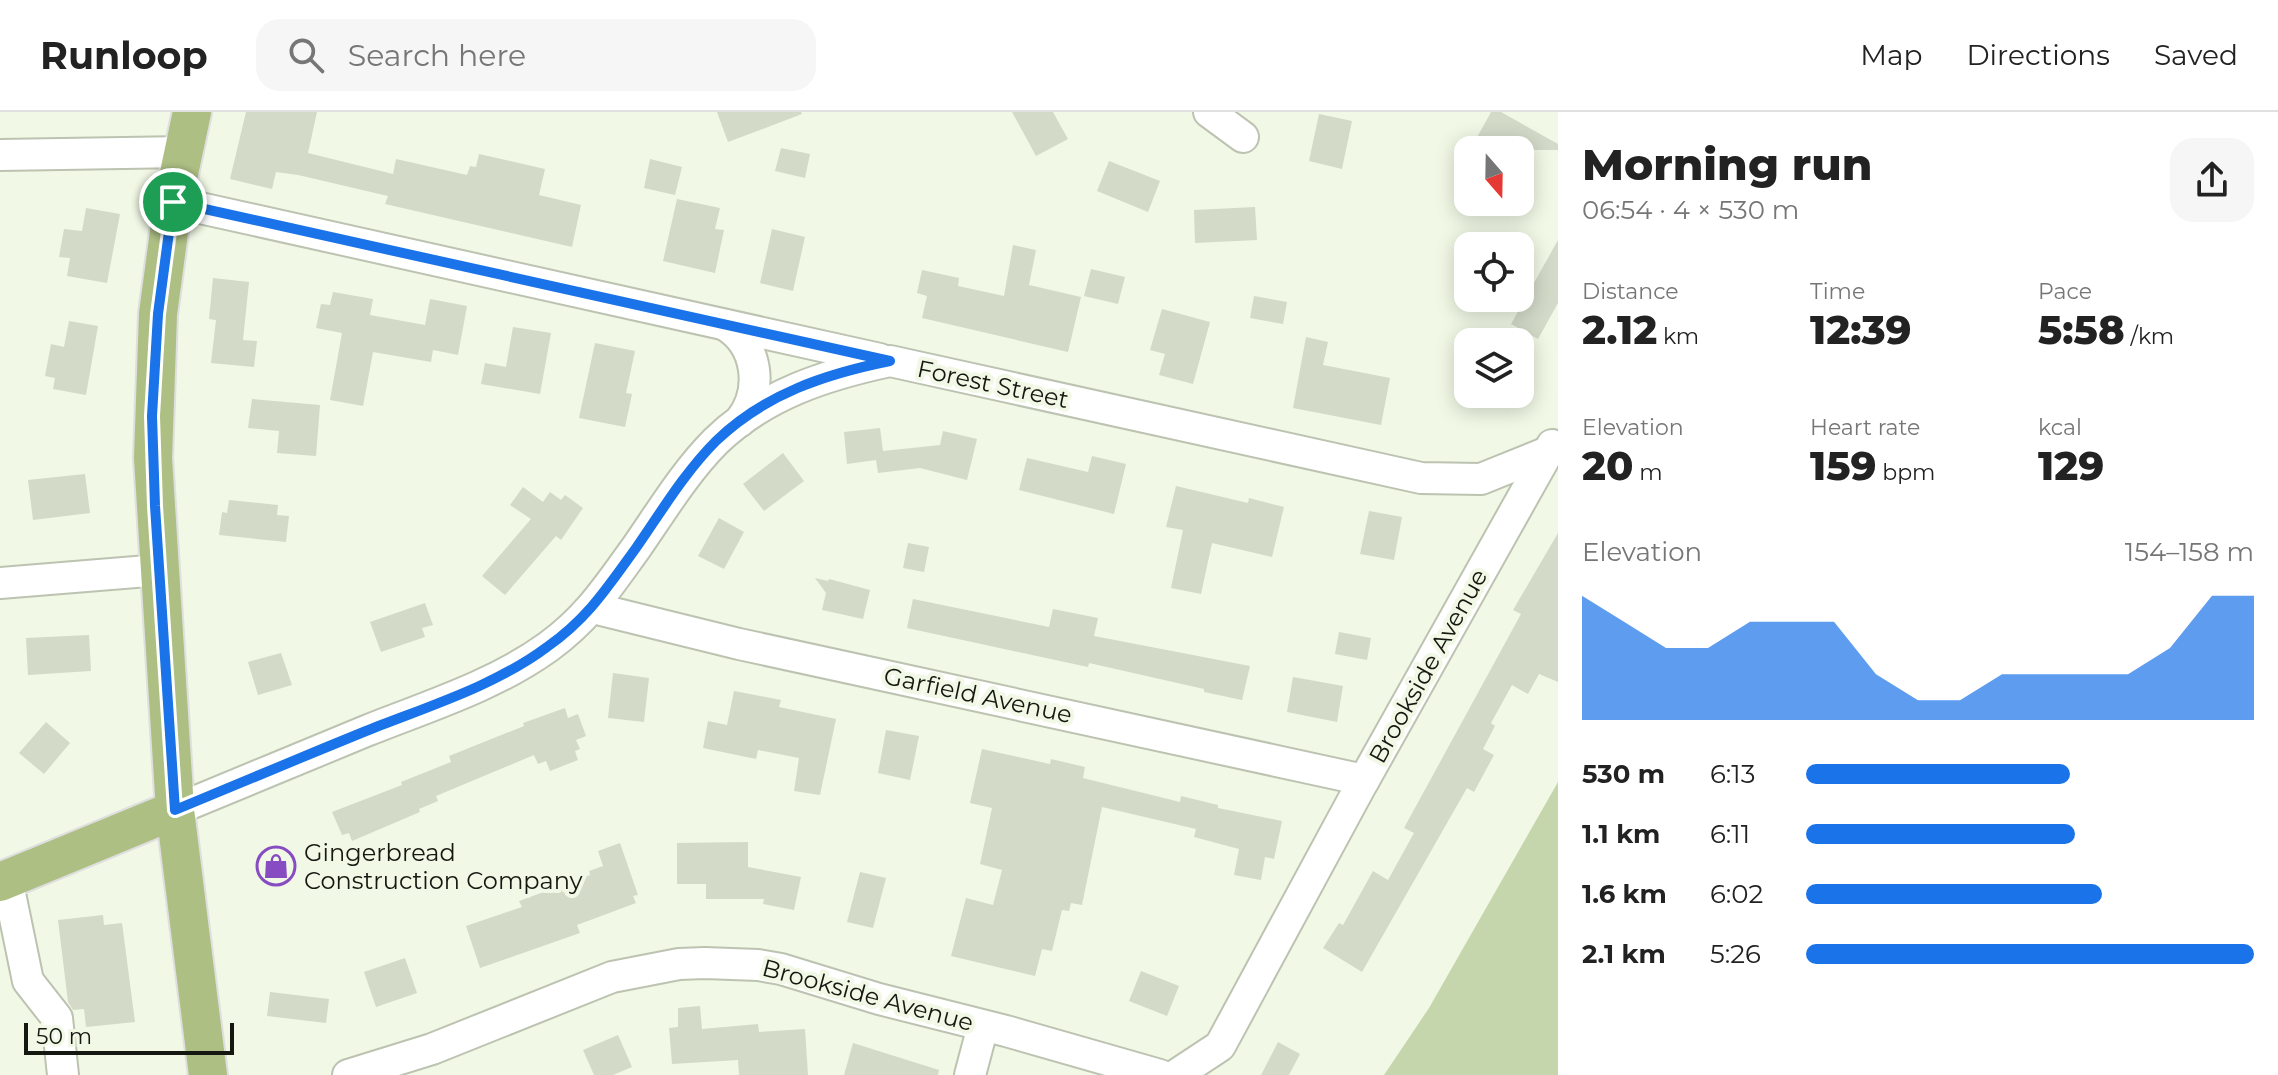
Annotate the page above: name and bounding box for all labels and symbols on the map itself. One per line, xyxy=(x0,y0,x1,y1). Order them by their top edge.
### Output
north arrow xyxy=(1454,136,1534,216)
pin xyxy=(139,168,207,236)
street label: Forest Street xyxy=(915,354,1072,414)
street label: Brookside Avenue xyxy=(1363,564,1493,768)
street label: Garfield Avenue xyxy=(881,661,1075,729)
place label: Gingerbread Construction Company xyxy=(304,838,582,895)
shop icon: Gingerbread Construction Company xyxy=(255,845,297,887)
street label: Brookside Avenue xyxy=(759,953,977,1037)
scale bar xyxy=(24,1019,234,1055)

